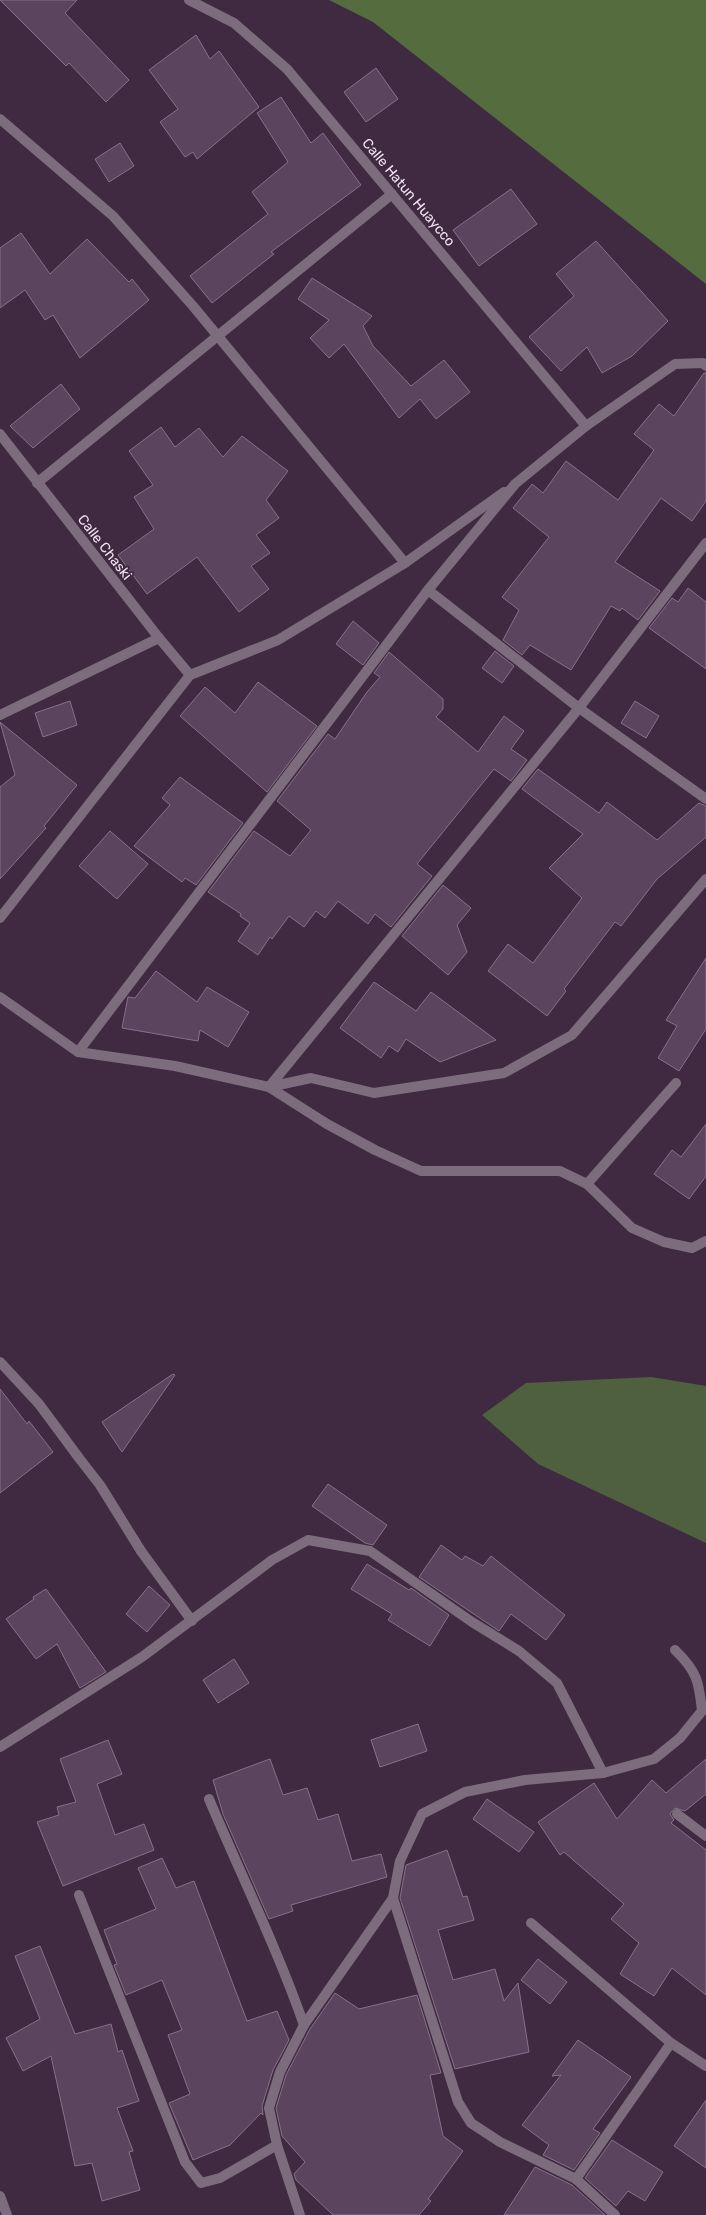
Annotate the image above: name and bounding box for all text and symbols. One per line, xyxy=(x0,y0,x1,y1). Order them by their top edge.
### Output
street label: Calle Hatun Huaycco xyxy=(359,135,459,250)
street label: Calle Chaski xyxy=(74,511,135,583)

